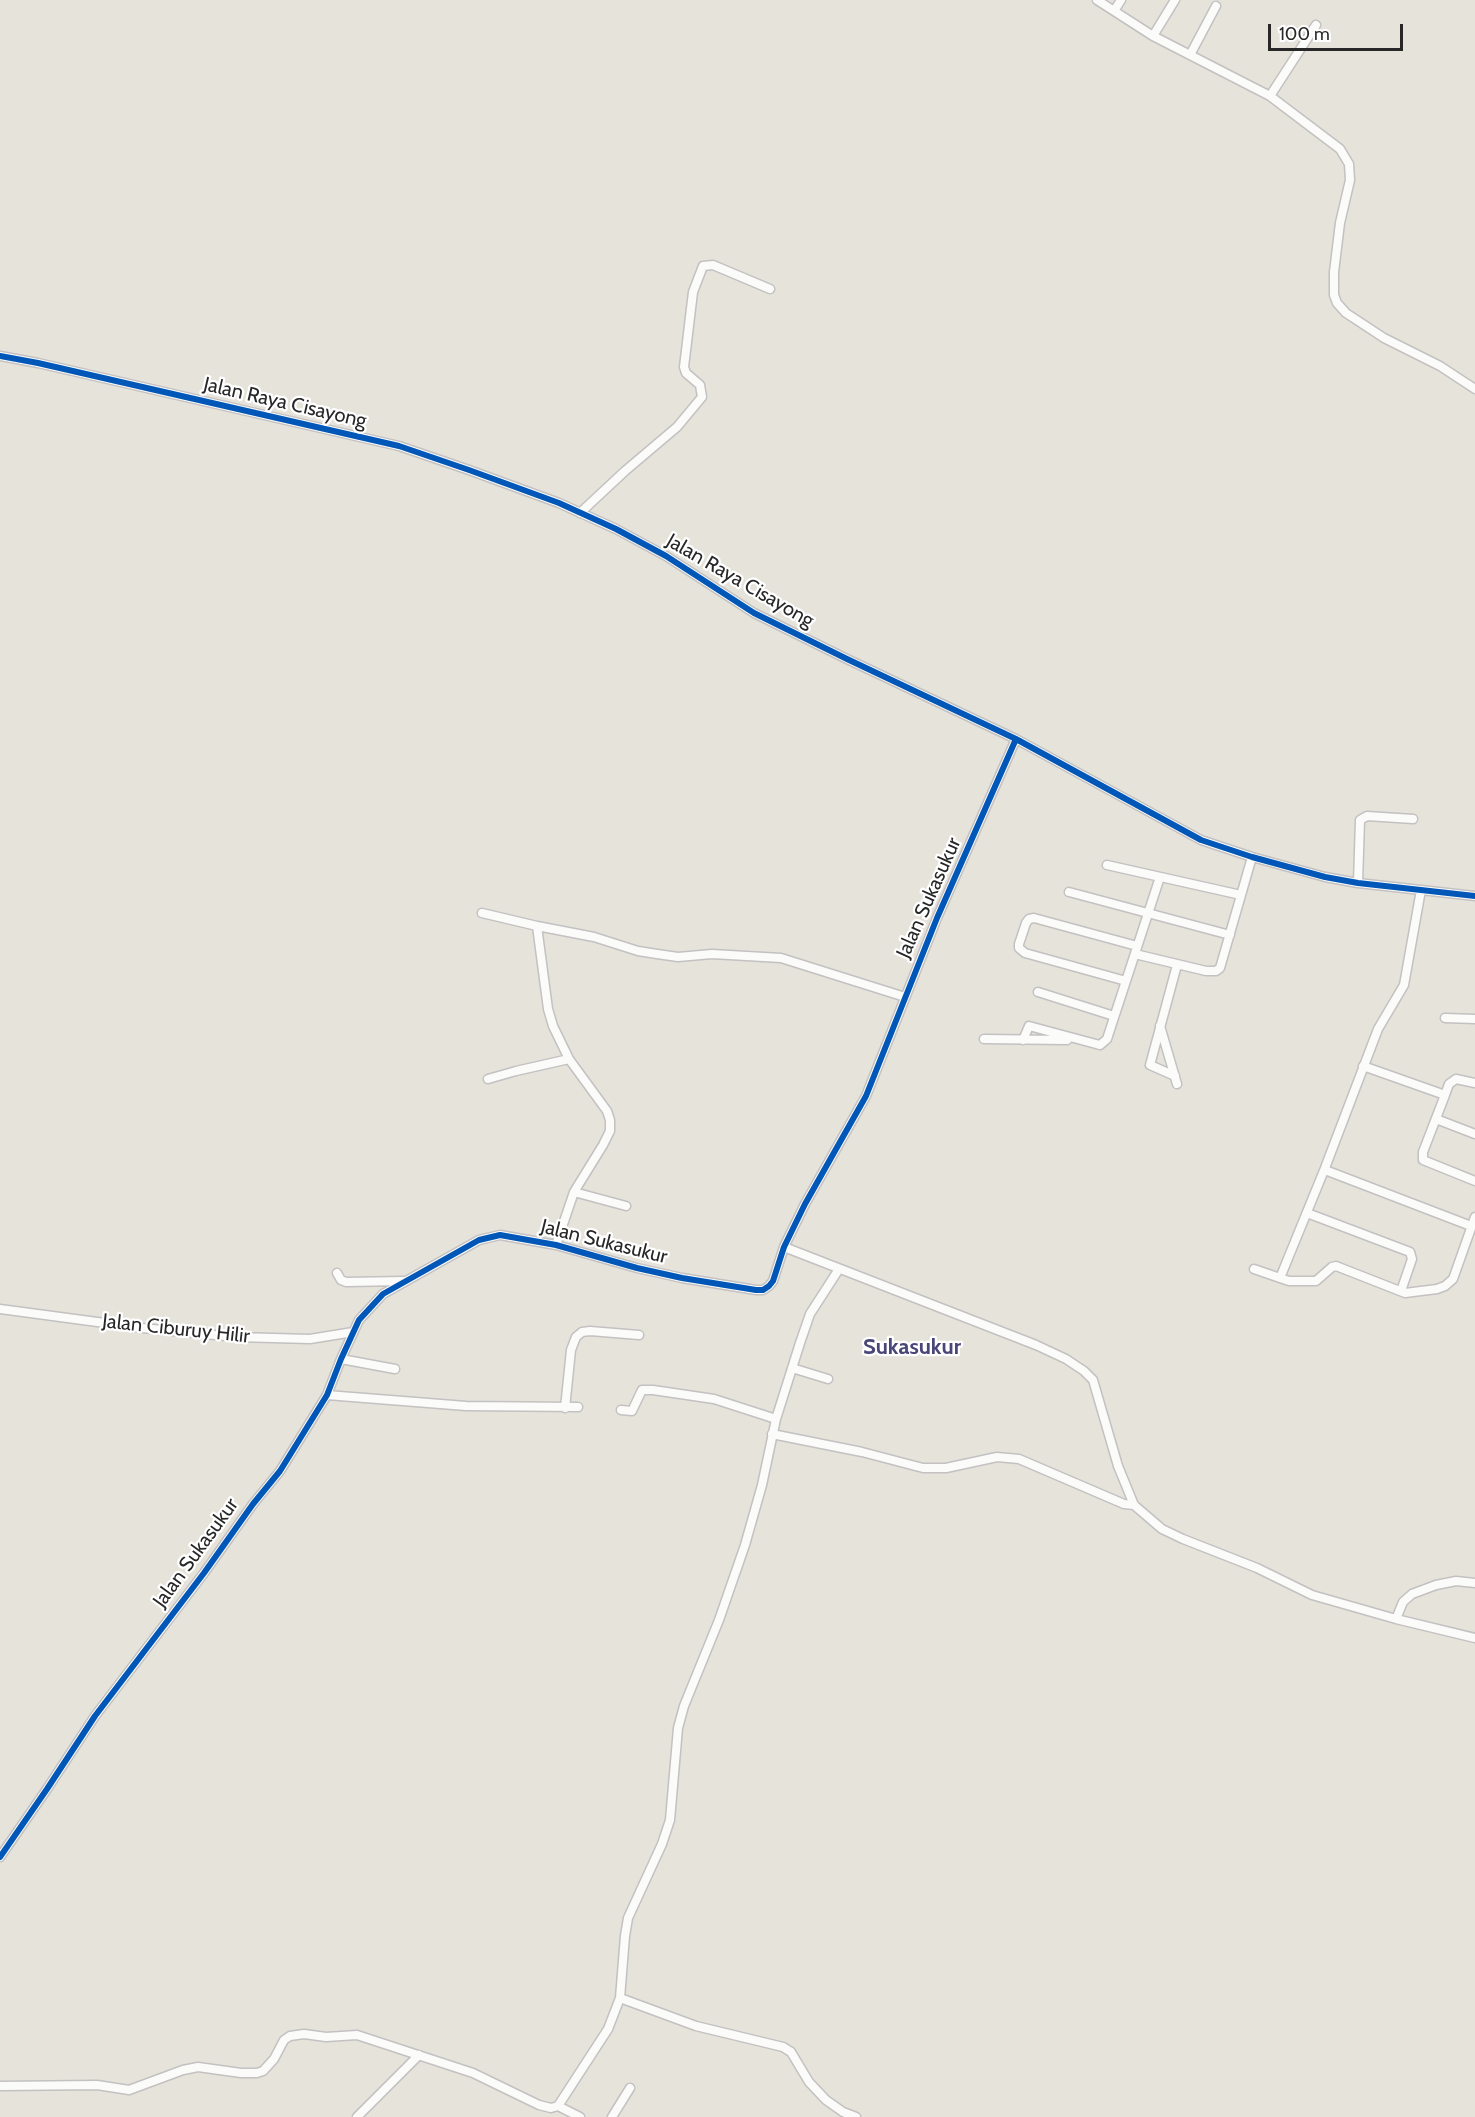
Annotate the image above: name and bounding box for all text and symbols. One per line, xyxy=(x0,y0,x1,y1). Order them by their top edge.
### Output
scale bar xyxy=(1271,12,1406,50)
text: 100 m xyxy=(1279,23,1330,45)
street label: Jalan Raya Cisayong xyxy=(201,373,369,433)
street label: Jalan Raya Cisayong xyxy=(662,529,818,633)
street label: Jalan Sukasukur xyxy=(892,834,966,962)
street label: Jalan Sukasukur xyxy=(538,1215,670,1269)
street label: Jalan Ciburuy Hilir xyxy=(101,1309,251,1349)
district label: Sukasukur xyxy=(863,1335,961,1361)
street label: Jalan Sukasukur xyxy=(148,1494,244,1612)

